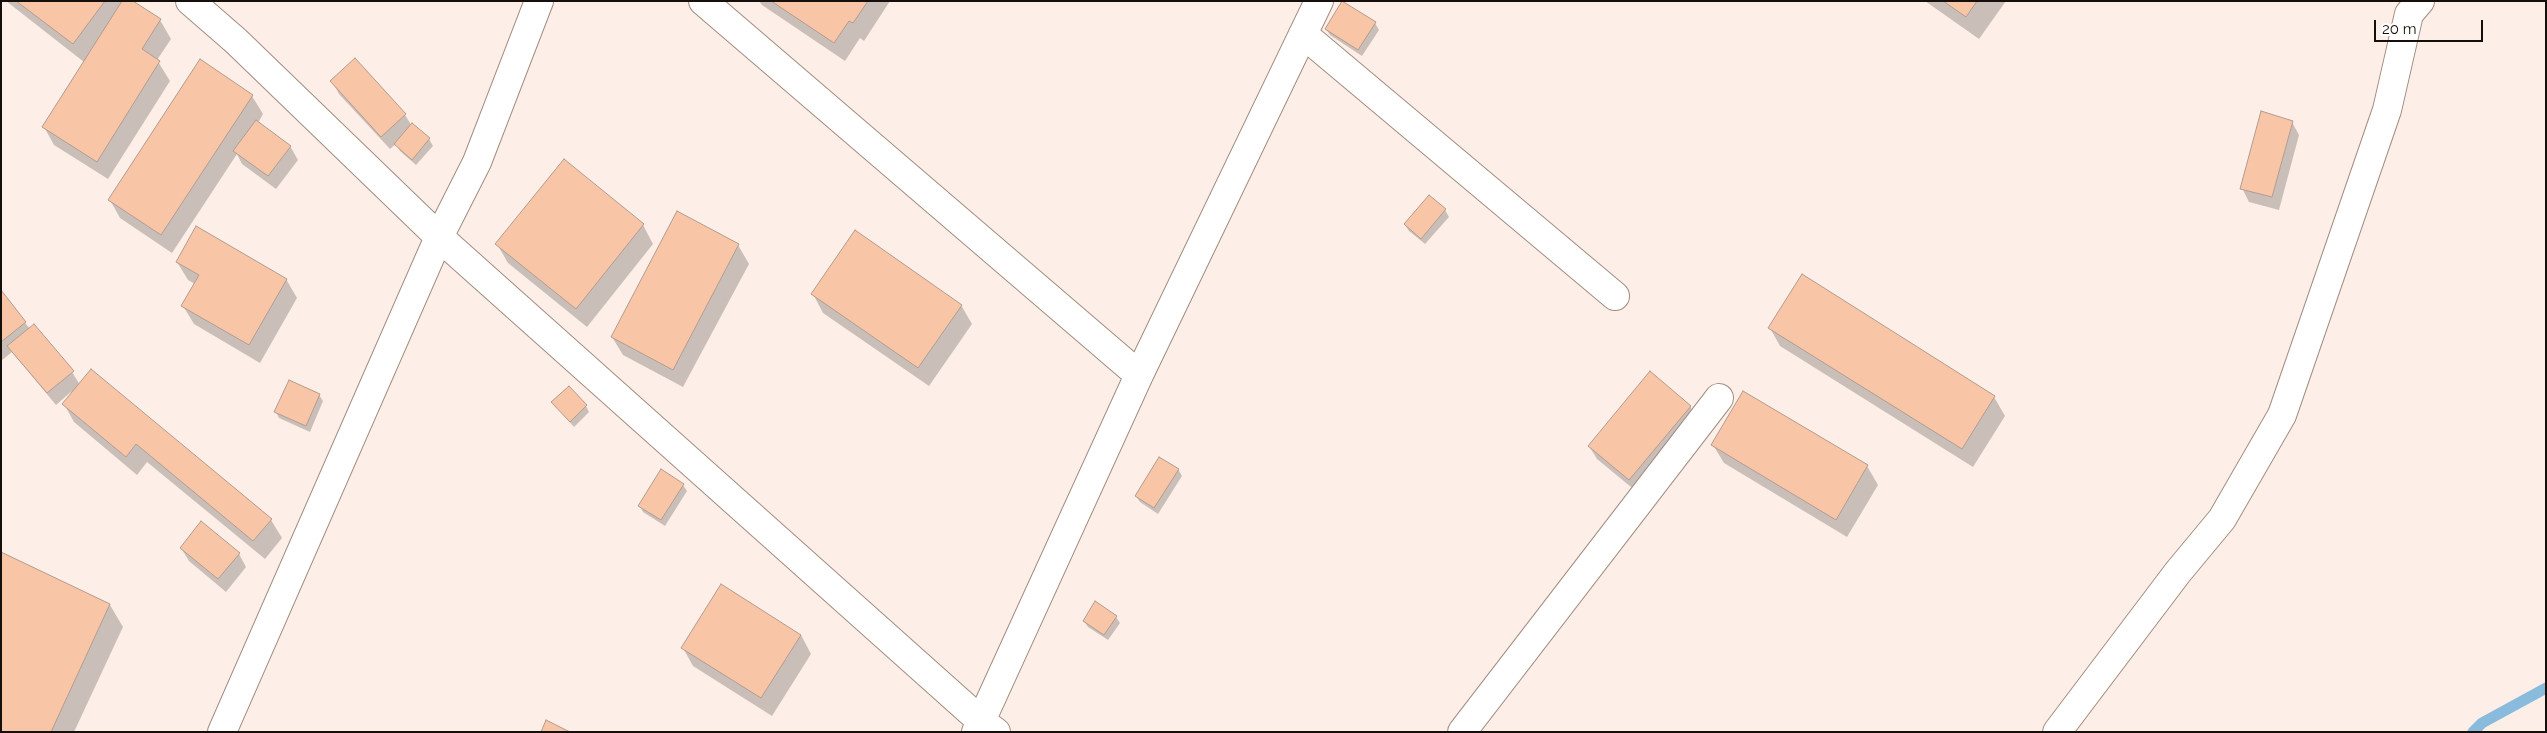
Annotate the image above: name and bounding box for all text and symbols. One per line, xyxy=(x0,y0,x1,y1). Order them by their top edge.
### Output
scale bar xyxy=(2377,10,2486,42)
text: 20 m xyxy=(2382,20,2417,38)

